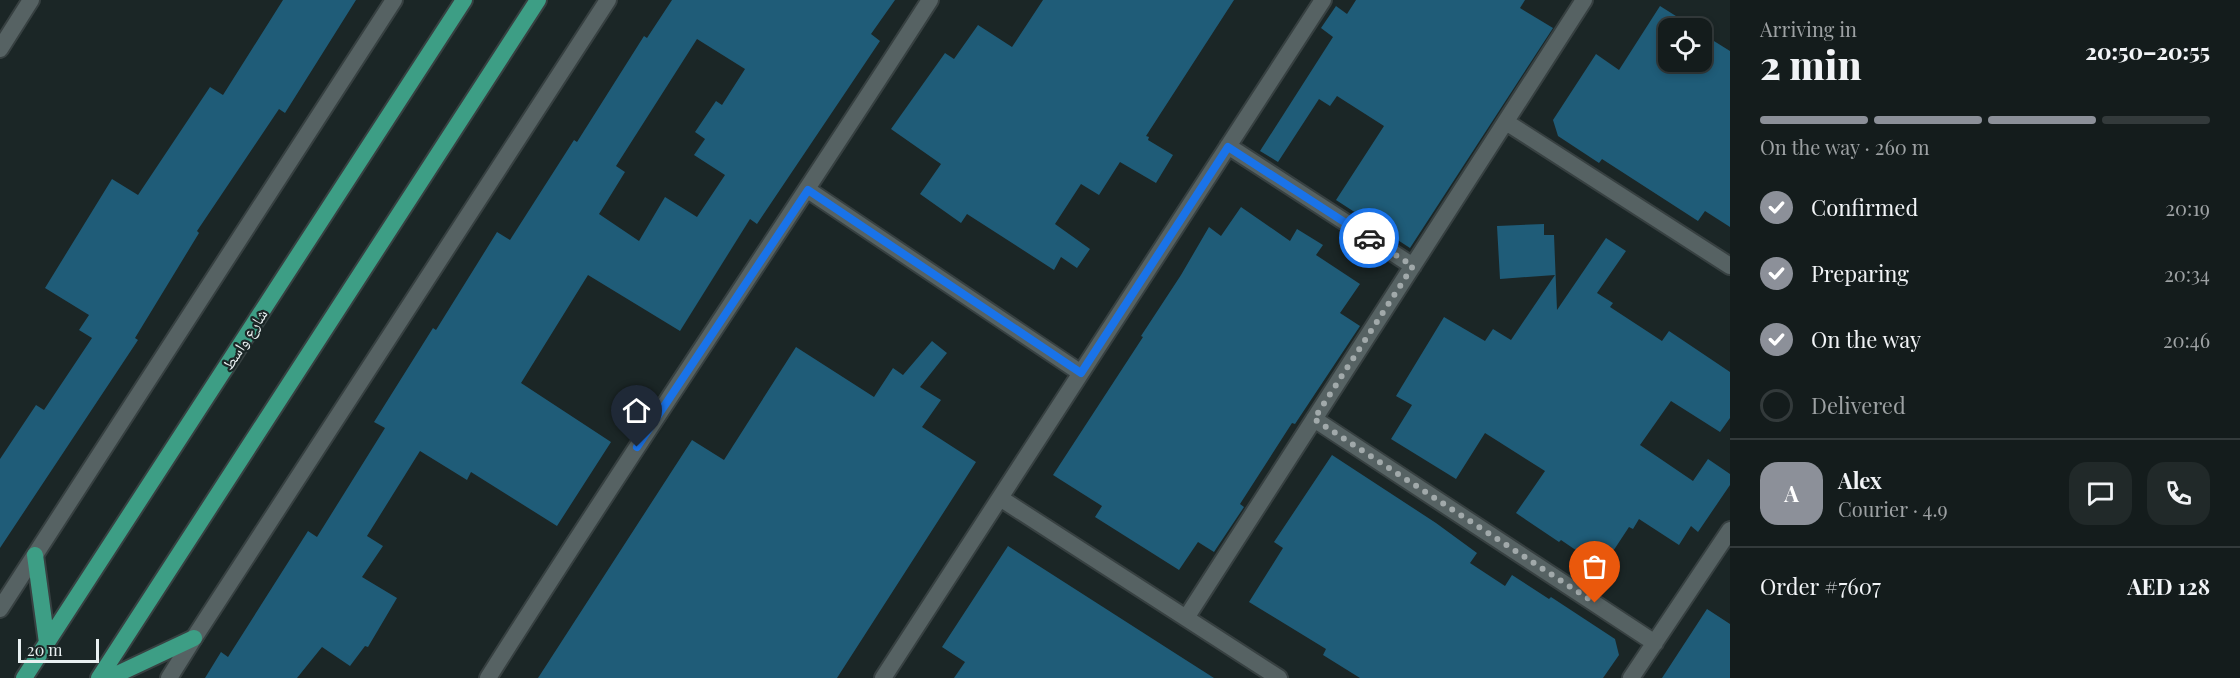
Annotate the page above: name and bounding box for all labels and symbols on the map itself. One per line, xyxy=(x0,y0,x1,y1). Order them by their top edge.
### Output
courier xyxy=(1339,208,1399,268)
street label: شارع واسط xyxy=(217,305,272,374)
pin xyxy=(611,385,662,447)
pin xyxy=(1569,541,1620,603)
scale bar xyxy=(18,636,99,664)

